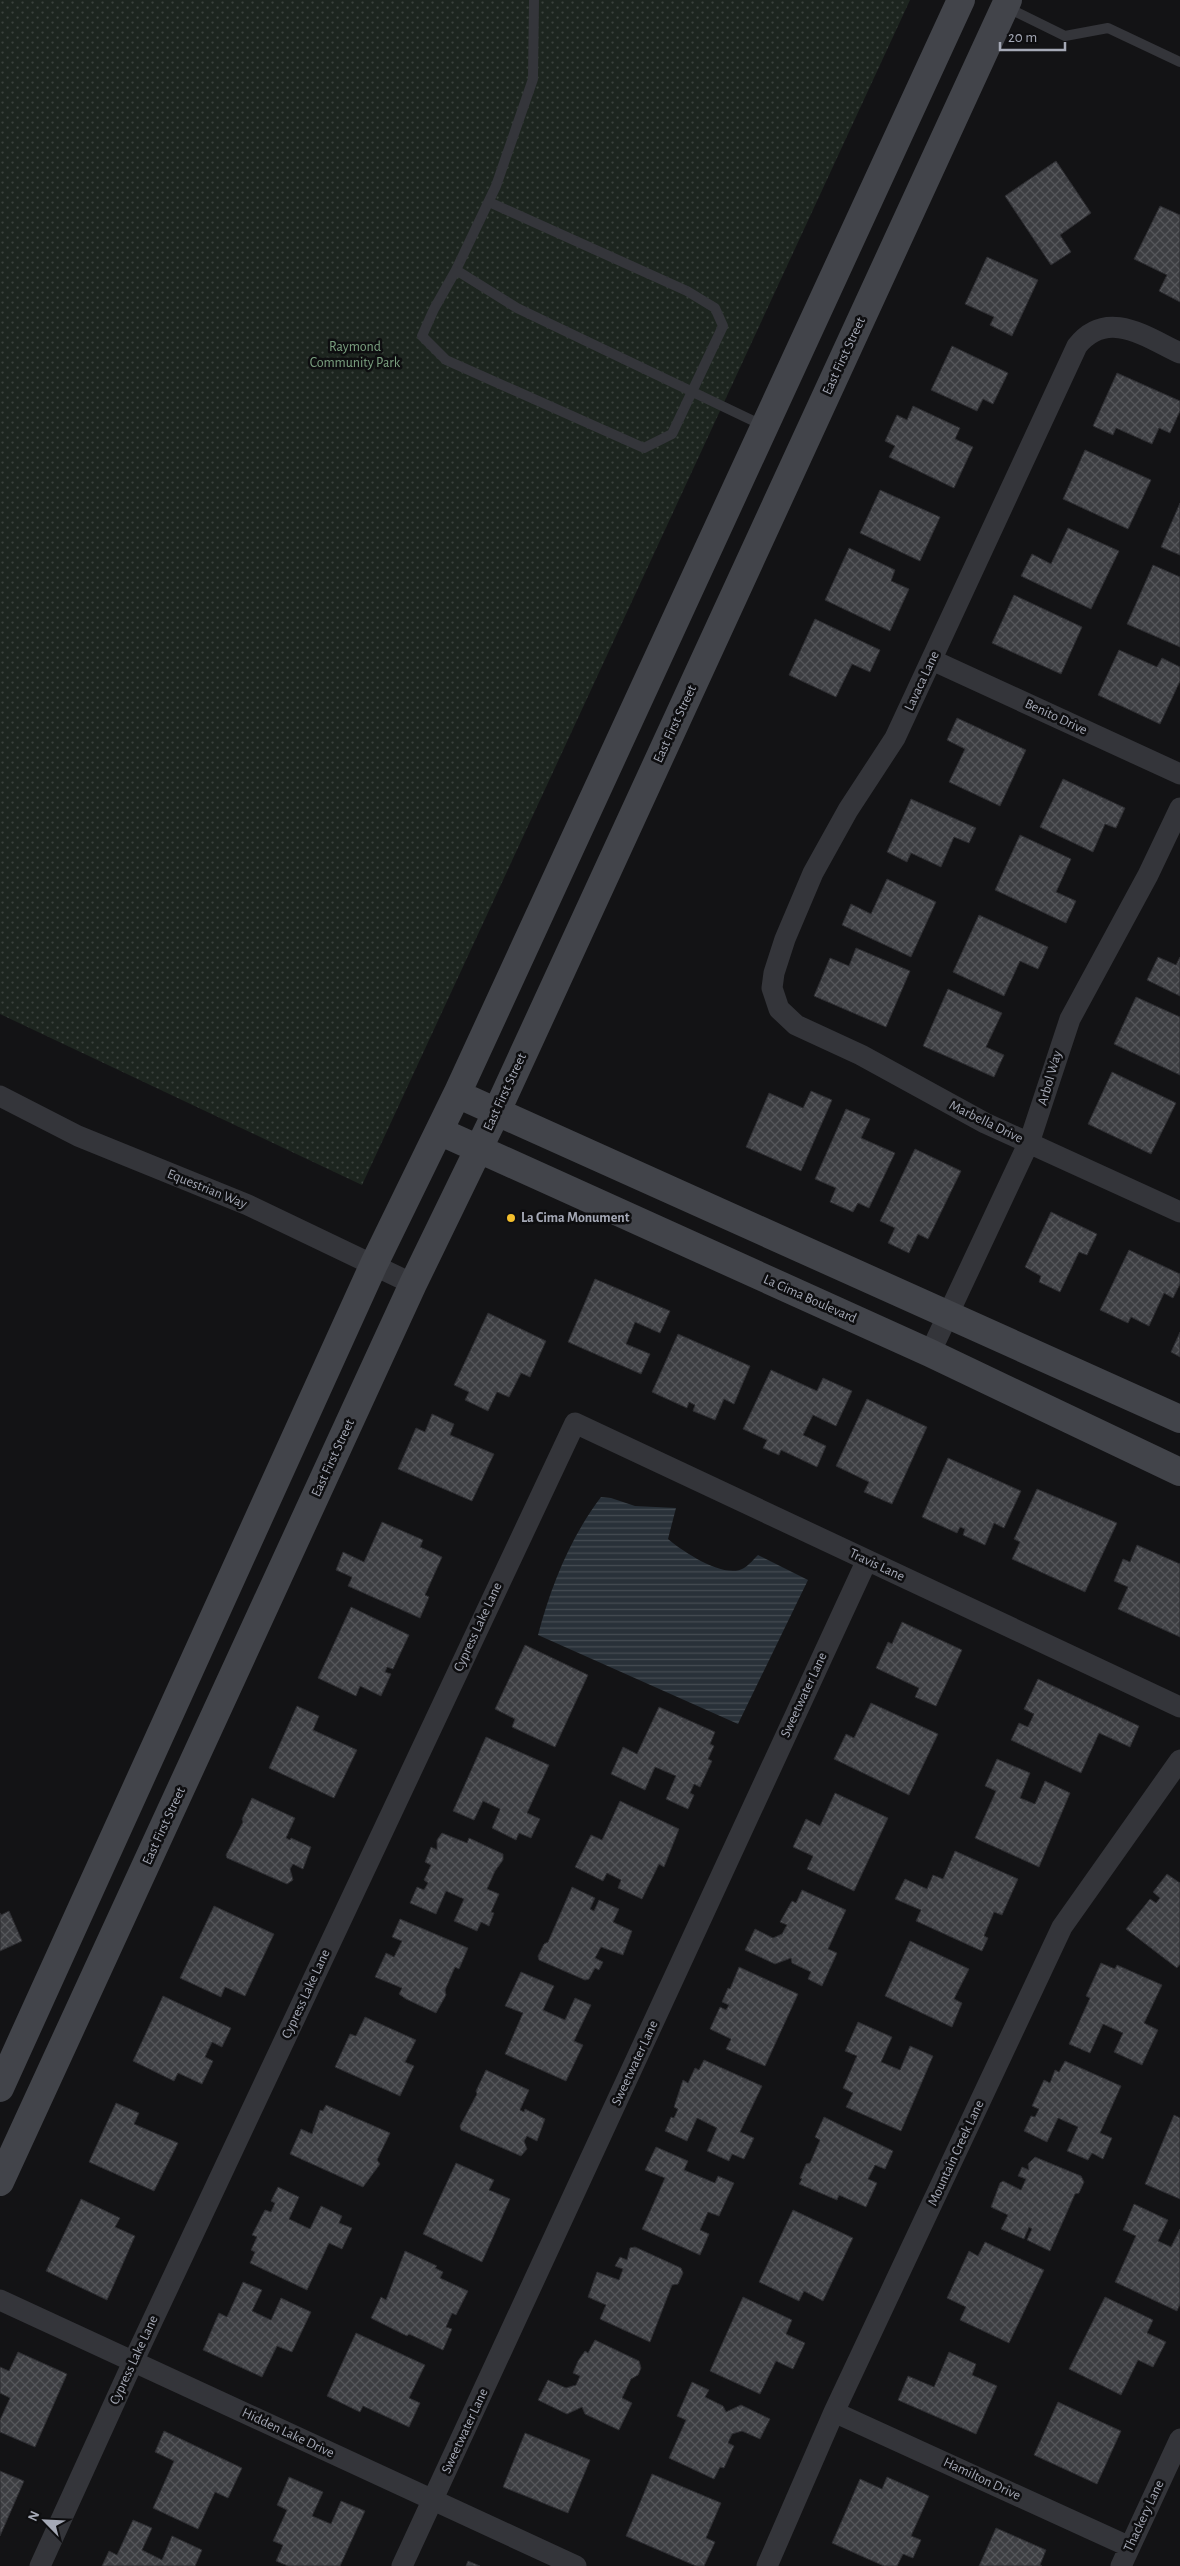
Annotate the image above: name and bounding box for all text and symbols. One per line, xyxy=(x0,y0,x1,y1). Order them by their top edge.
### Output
scale bar xyxy=(1000,20,1065,52)
text: 20 m xyxy=(1008,30,1037,45)
street label: East First Street xyxy=(820,315,868,397)
park label: Raymond Community Park xyxy=(310,340,401,370)
street label: Lavaca Lane xyxy=(902,649,942,713)
street label: East First Street xyxy=(651,683,699,765)
street label: Benito Drive xyxy=(1023,696,1089,738)
street label: Arbol Way xyxy=(1036,1049,1064,1107)
street label: East First Street xyxy=(481,1051,529,1133)
street label: Marbella Drive xyxy=(947,1098,1025,1146)
street label: Equestrian Way xyxy=(165,1167,249,1211)
place label: La Cima Monument xyxy=(521,1211,630,1225)
marker: La Cima Monument xyxy=(505,1212,517,1224)
street label: La Cima Boulevard xyxy=(761,1272,859,1326)
street label: East First Street xyxy=(309,1417,357,1499)
street label: Travis Lane xyxy=(847,1546,907,1584)
street label: Cypress Lake Lane xyxy=(451,1580,505,1674)
street label: Sweetwater Lane xyxy=(778,1650,830,1740)
street label: East First Street xyxy=(140,1785,188,1867)
street label: Cypress Lake Lane xyxy=(279,1947,333,2041)
street label: Sweetwater Lane xyxy=(609,2018,661,2108)
street label: Mountain Creek Lane xyxy=(925,2098,987,2208)
street label: Cypress Lake Lane xyxy=(107,2313,161,2407)
street label: Sweetwater Lane xyxy=(439,2386,491,2476)
street label: Hidden Lake Drive xyxy=(240,2406,336,2460)
street label: Hamilton Drive xyxy=(941,2455,1023,2503)
street label: Thackery Lane xyxy=(1121,2478,1167,2554)
north arrow xyxy=(20,2496,70,2546)
text: N xyxy=(26,2509,42,2523)

